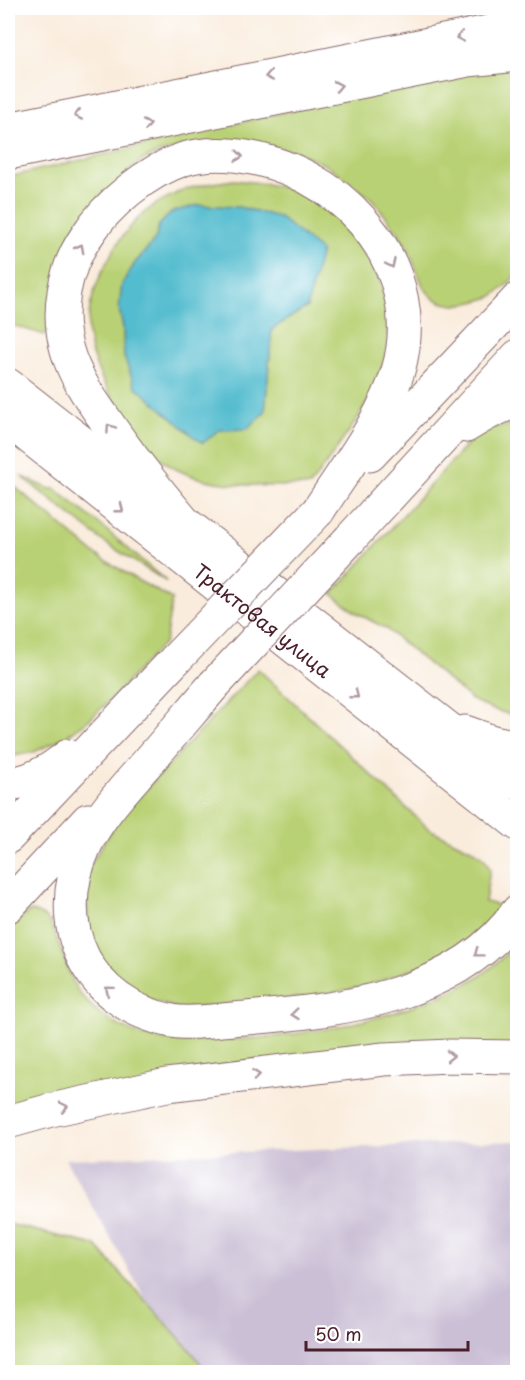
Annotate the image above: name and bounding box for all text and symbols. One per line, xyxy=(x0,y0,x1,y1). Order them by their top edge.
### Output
one-way arrow xyxy=(455,30,465,43)
one-way arrow xyxy=(264,69,274,82)
one-way arrow xyxy=(333,80,343,93)
one-way arrow xyxy=(73,108,83,121)
one-way arrow xyxy=(142,119,152,132)
one-way arrow xyxy=(234,149,243,162)
one-way arrow xyxy=(73,244,84,254)
one-way arrow xyxy=(383,258,395,269)
one-way arrow xyxy=(106,423,117,434)
one-way arrow xyxy=(113,501,124,512)
street label: Трактовая улица xyxy=(187,556,338,685)
one-way arrow xyxy=(349,688,360,699)
one-way arrow xyxy=(473,946,484,957)
one-way arrow xyxy=(105,986,116,997)
one-way arrow xyxy=(290,1007,299,1020)
one-way arrow xyxy=(446,1050,455,1063)
one-way arrow xyxy=(251,1069,261,1081)
one-way arrow xyxy=(59,1101,69,1114)
scale bar xyxy=(306,1314,468,1352)
text: 50 m xyxy=(315,1320,362,1347)

